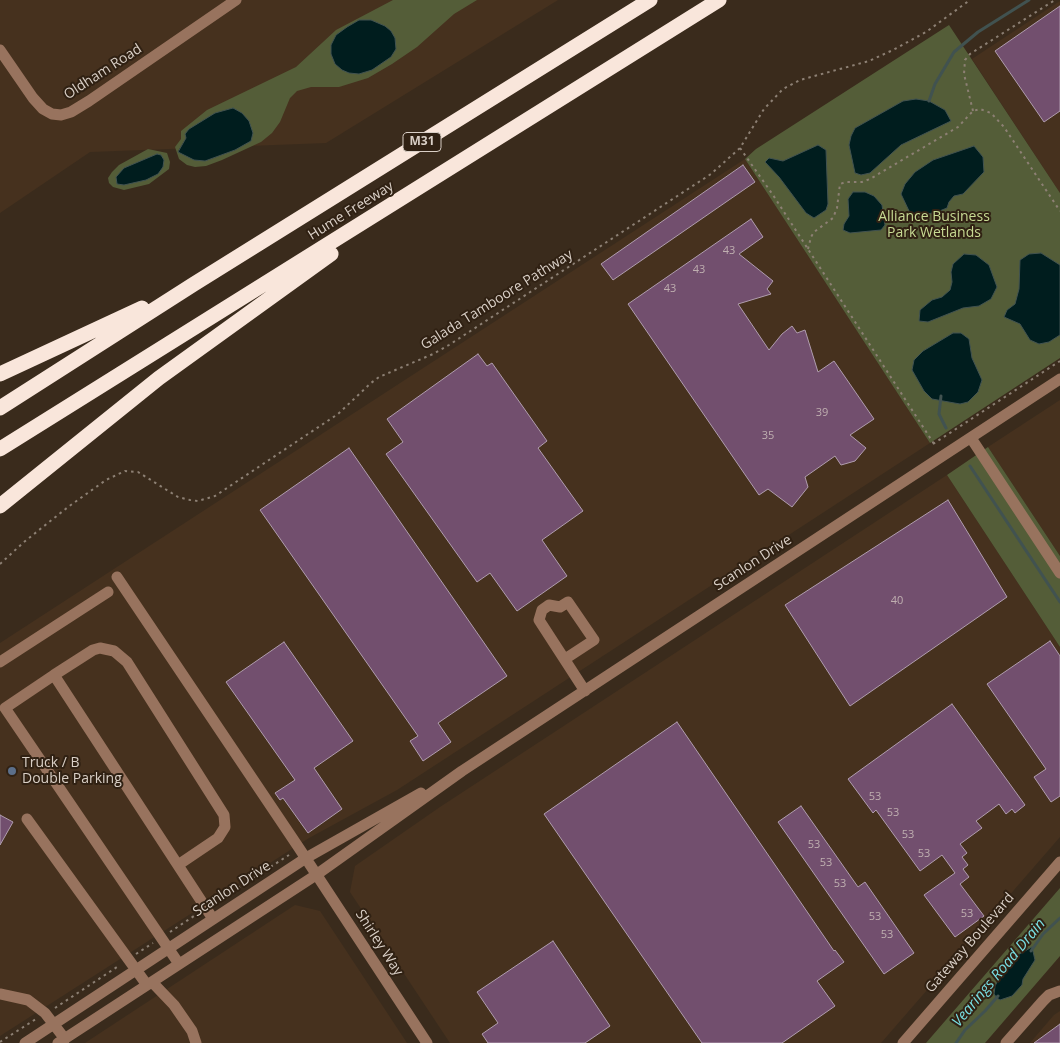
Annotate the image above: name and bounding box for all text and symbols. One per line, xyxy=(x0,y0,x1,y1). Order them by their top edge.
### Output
street label: Oldham Road xyxy=(61,41,145,103)
road number: M31 xyxy=(403,132,441,152)
street label: Hume Freeway xyxy=(305,178,397,244)
park label: Alliance Business Park Wetlands xyxy=(878,209,990,242)
house number: 43 xyxy=(723,244,735,258)
street label: Galada Tamboore Pathway xyxy=(418,246,576,354)
house number: 43 xyxy=(693,263,705,277)
house number: 43 xyxy=(664,282,676,296)
house number: 39 xyxy=(816,406,828,420)
house number: 35 xyxy=(762,429,774,443)
street label: Scanlon Drive xyxy=(711,532,795,594)
house number: 40 xyxy=(891,594,903,608)
place label: Truck / B Double Parking xyxy=(22,755,122,788)
marker: Truck / B Double Parking xyxy=(6,765,18,777)
house number: 53 xyxy=(869,790,881,804)
house number: 53 xyxy=(887,806,899,820)
house number: 53 xyxy=(902,828,914,842)
house number: 53 xyxy=(808,838,820,852)
house number: 53 xyxy=(918,847,930,861)
house number: 53 xyxy=(820,856,832,870)
street label: Scanlon Drive xyxy=(190,858,274,920)
house number: 53 xyxy=(834,877,846,891)
street label: Gateway Boulevard xyxy=(922,890,1018,996)
street label: Shirley Way xyxy=(351,907,407,979)
house number: 53 xyxy=(961,907,973,921)
house number: 53 xyxy=(869,910,881,924)
water label: Vearings Road Drain xyxy=(949,915,1049,1031)
house number: 53 xyxy=(881,928,893,942)

